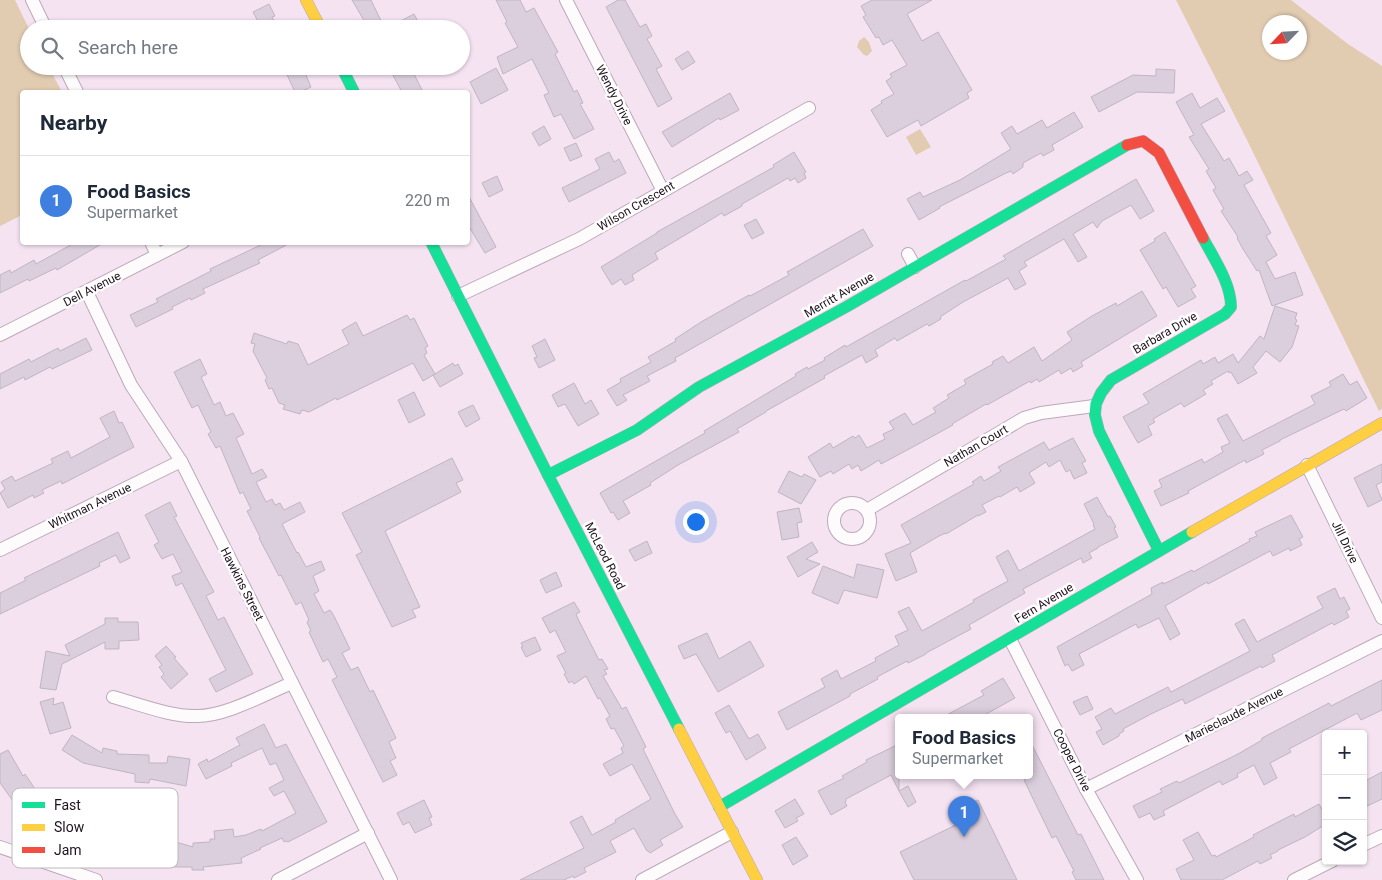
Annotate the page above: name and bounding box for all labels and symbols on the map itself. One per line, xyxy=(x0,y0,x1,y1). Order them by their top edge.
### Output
north arrow xyxy=(1262,15,1307,60)
street label: Wendy Drive xyxy=(593,62,635,128)
street label: Wilson Crescent xyxy=(595,178,677,234)
street label: Dell Avenue xyxy=(61,269,123,309)
street label: Merritt Avenue xyxy=(802,269,876,321)
street label: Barbara Drive xyxy=(1130,309,1200,357)
street label: Nathan Court xyxy=(942,422,1010,470)
street label: Whitman Avenue xyxy=(46,480,134,532)
your location xyxy=(683,509,709,535)
street label: Jill Drive xyxy=(1329,519,1361,565)
street label: McLeod Road xyxy=(582,520,628,592)
street label: Hawkins Street xyxy=(217,545,267,623)
street label: Fern Avenue xyxy=(1012,580,1076,626)
street label: Marieclaude Avenue xyxy=(1183,684,1285,746)
street label: Cooper Drive xyxy=(1050,726,1094,794)
legend xyxy=(12,788,178,868)
pin: 1 xyxy=(948,796,980,837)
text: Fast xyxy=(54,797,81,813)
text: Slow xyxy=(54,819,85,835)
text: Jam xyxy=(54,842,82,858)

